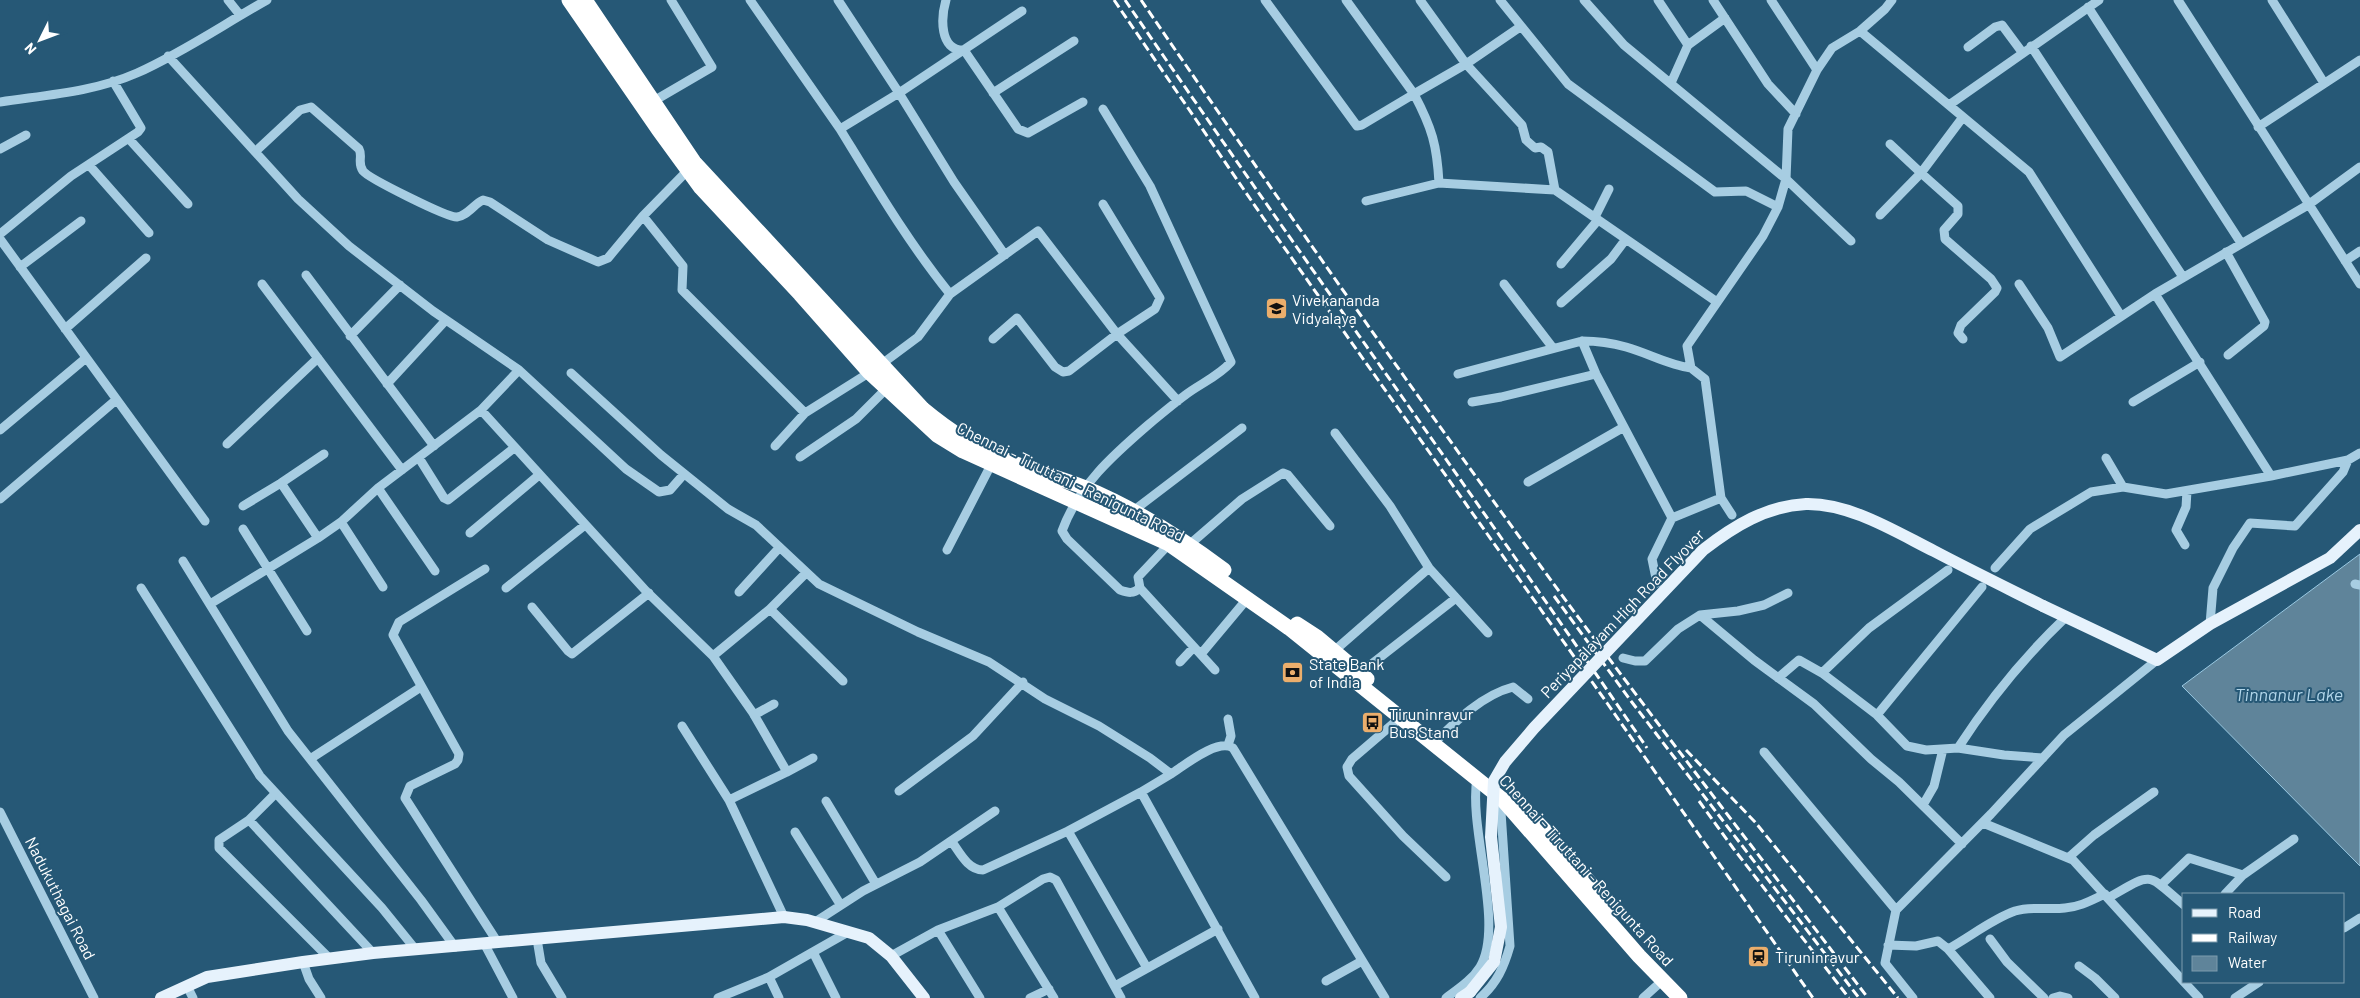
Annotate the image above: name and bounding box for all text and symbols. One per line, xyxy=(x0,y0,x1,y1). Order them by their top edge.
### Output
north arrow xyxy=(15,15,65,65)
text: N xyxy=(21,40,39,58)
place label: Vivekananda Vidyalaya xyxy=(1292,290,1380,327)
school or university icon: Vivekananda Vidyalaya xyxy=(1264,296,1288,320)
street label: Chennai - Tiruttani - Renigunta Road xyxy=(954,417,1188,545)
street label: Periyapalayam High Road Flyover xyxy=(1536,525,1708,701)
place label: State Bank of India xyxy=(1309,654,1384,691)
bank icon: State Bank of India xyxy=(1281,660,1305,684)
water label: Tinnanur Lake xyxy=(2235,683,2343,705)
place label: Tiruninravur Bus Stand xyxy=(1389,704,1474,741)
bus stop icon: Tiruninravur Bus Stand xyxy=(1361,710,1385,734)
street label: Chennai - Tiruttani - Renigunta Road xyxy=(1496,770,1678,970)
street label: Nadukuthagai Road xyxy=(22,834,100,962)
legend xyxy=(2182,893,2345,983)
text: Road xyxy=(2228,903,2261,921)
text: Railway xyxy=(2228,928,2277,946)
station icon: Tiruninravur xyxy=(1747,944,1771,968)
place label: Tiruninravur xyxy=(1775,947,1860,966)
text: Water xyxy=(2228,953,2267,971)

